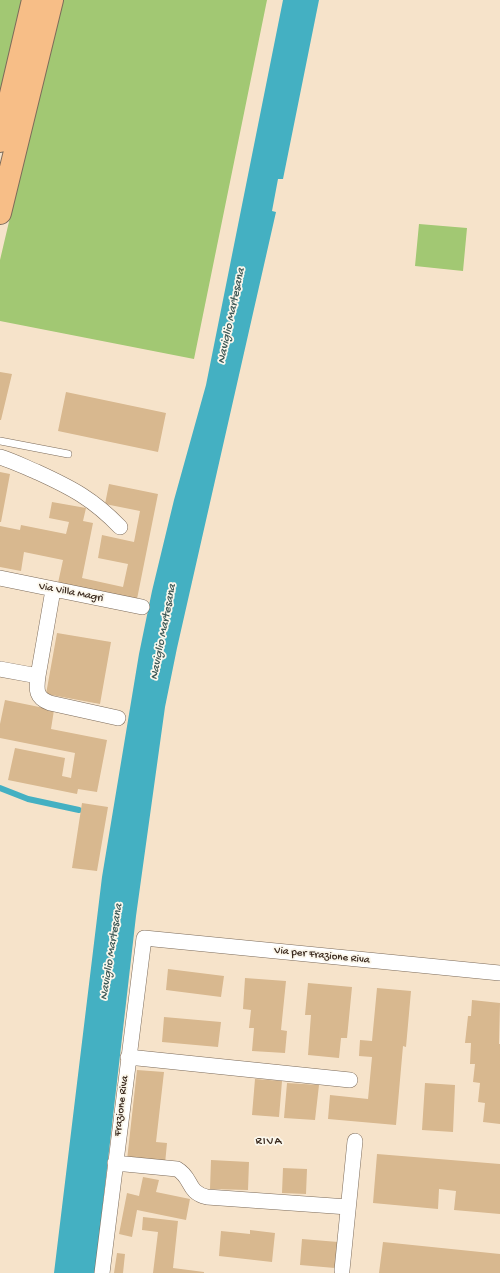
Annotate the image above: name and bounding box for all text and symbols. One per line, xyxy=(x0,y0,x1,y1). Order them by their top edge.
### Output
water label: Naviglio Martesana xyxy=(215,267,249,365)
street label: Via Villa Magri xyxy=(38,580,104,606)
water label: Naviglio Martesana xyxy=(148,583,180,681)
water label: Naviglio Martesana xyxy=(97,903,127,1001)
street label: Via per Frazione Riva xyxy=(274,944,370,968)
street label: Frazione Riva xyxy=(112,1075,132,1137)
district label: RIVA xyxy=(256,1135,282,1149)

